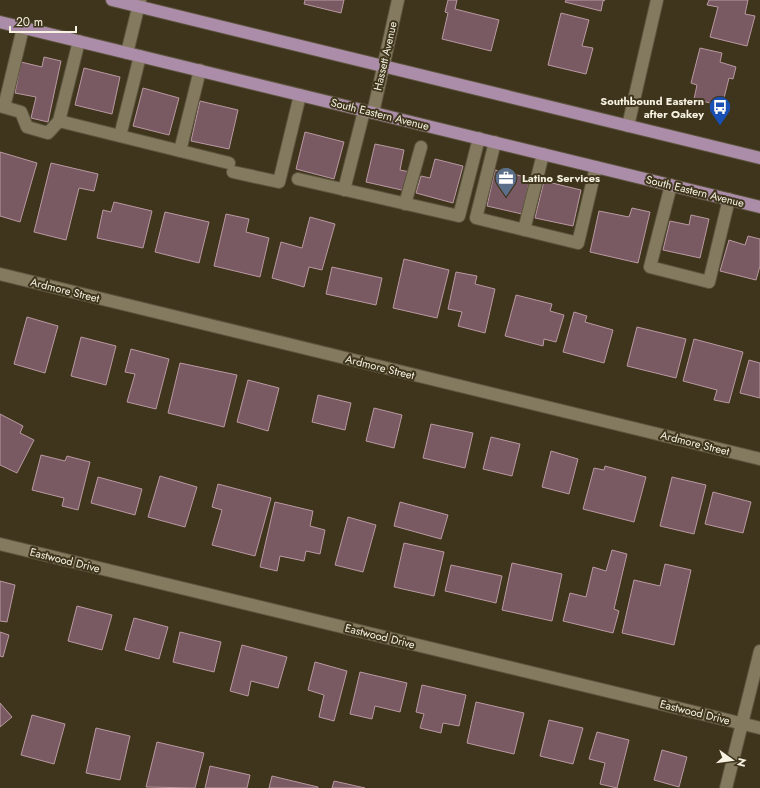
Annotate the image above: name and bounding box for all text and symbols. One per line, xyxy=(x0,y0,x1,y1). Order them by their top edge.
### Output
scale bar xyxy=(10,8,76,34)
text: 20 m xyxy=(16,13,43,31)
street label: Hassett Avenue xyxy=(369,20,401,92)
place label: Southbound Eastern after Oakey xyxy=(600,93,704,122)
street label: South Eastern Avenue xyxy=(329,94,431,134)
bus stop icon: Southbound Eastern after Oakey xyxy=(707,94,733,127)
office icon: Latino Services xyxy=(493,165,519,198)
place label: Latino Services xyxy=(522,170,600,186)
street label: South Eastern Avenue xyxy=(644,171,746,211)
street label: Ardmore Street xyxy=(29,274,102,306)
street label: Ardmore Street xyxy=(344,351,417,383)
street label: Ardmore Street xyxy=(659,427,732,459)
street label: Eastwood Drive xyxy=(28,544,102,577)
street label: Eastwood Drive xyxy=(343,620,417,653)
street label: Eastwood Drive xyxy=(658,696,732,729)
north arrow xyxy=(712,740,752,780)
text: N xyxy=(733,756,751,769)

